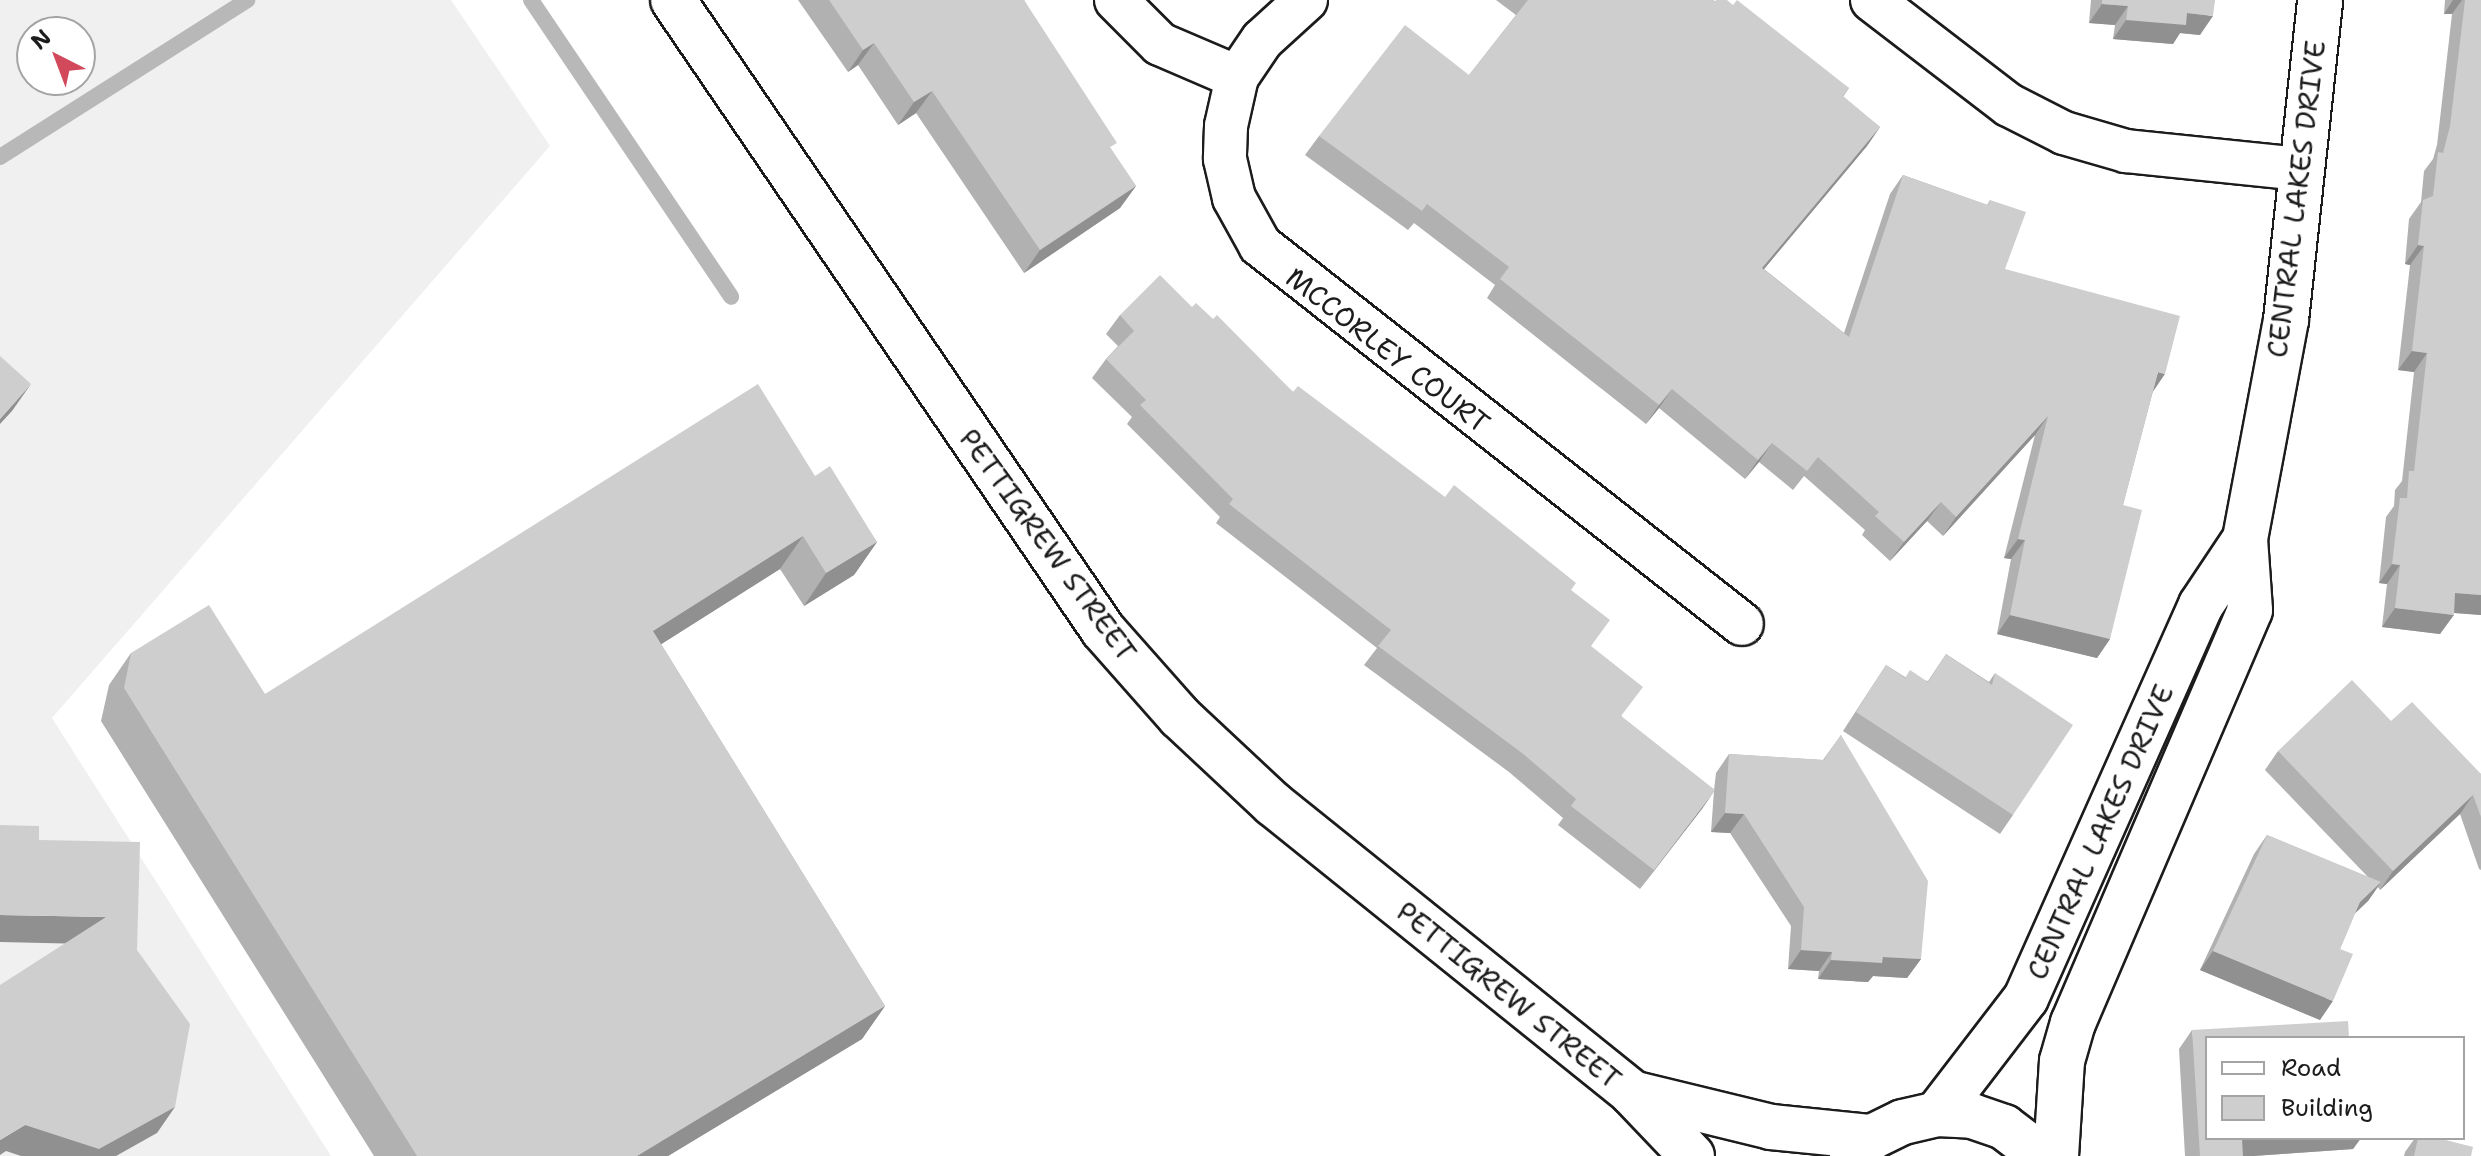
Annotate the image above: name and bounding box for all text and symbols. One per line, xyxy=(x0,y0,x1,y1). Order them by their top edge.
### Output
north arrow xyxy=(16,16,96,96)
text: N xyxy=(25,23,57,56)
street label: CENTRAL LAKES DRIVE xyxy=(2260,38,2332,360)
street label: MCCORLEY COURT xyxy=(1280,260,1496,440)
street label: PETTIGREW STREET xyxy=(952,422,1144,668)
street label: CENTRAL LAKES DRIVE xyxy=(2020,679,2180,985)
street label: PETTIGREW STREET xyxy=(1390,894,1628,1096)
legend xyxy=(2205,1036,2465,1140)
text: Road xyxy=(2281,1052,2341,1084)
text: Building xyxy=(2281,1092,2373,1124)

